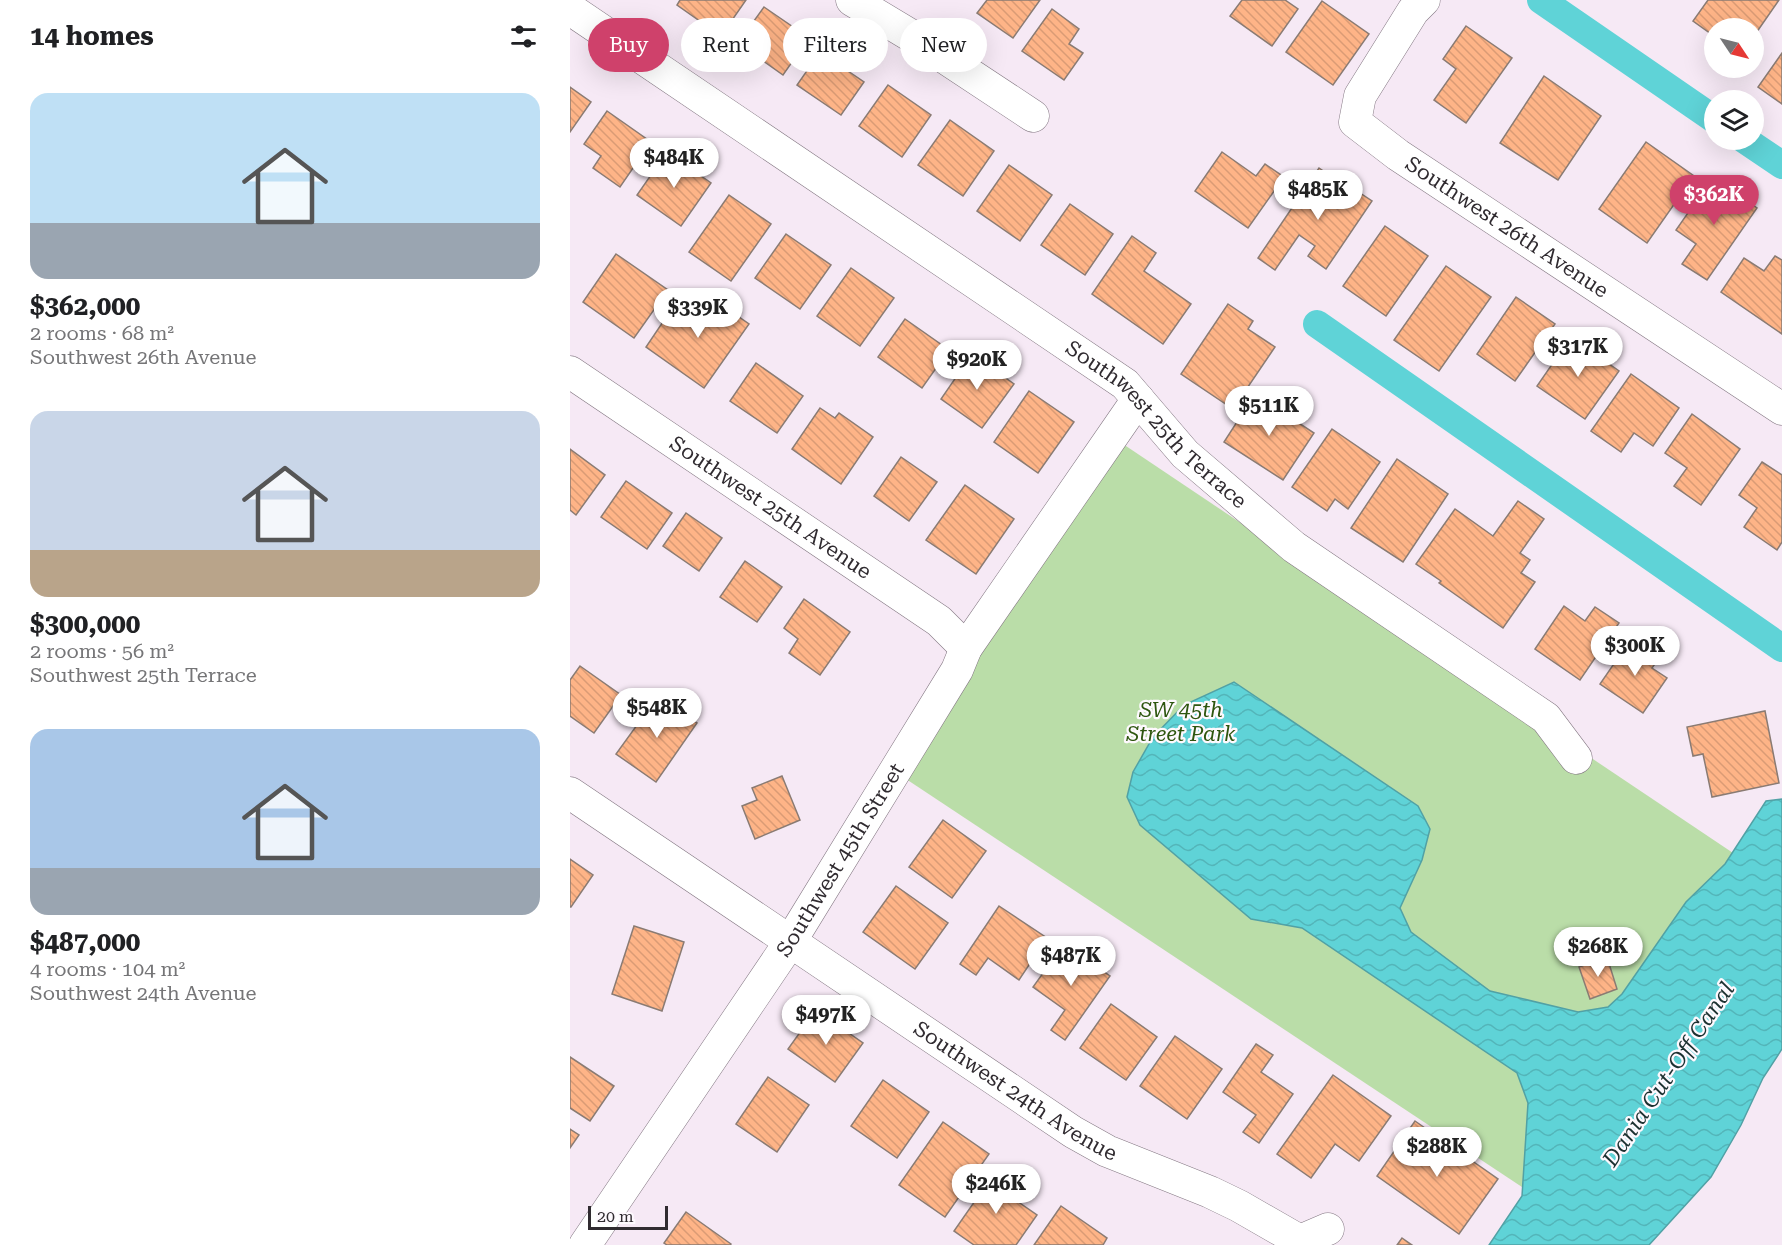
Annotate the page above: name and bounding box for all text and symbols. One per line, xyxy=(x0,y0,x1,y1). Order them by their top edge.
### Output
chip: Buy xyxy=(588,18,669,72)
chip: Rent xyxy=(681,18,771,72)
chip: Filters xyxy=(783,18,888,72)
chip: New xyxy=(900,18,987,72)
north arrow xyxy=(1704,18,1764,78)
map controls xyxy=(1704,18,1764,150)
icon: filters xyxy=(507,20,540,53)
text: 14 homes xyxy=(30,21,154,51)
button: layers xyxy=(1704,90,1764,150)
icon: home xyxy=(231,132,339,240)
pin: $484K xyxy=(632,138,716,189)
text: $484K xyxy=(644,145,704,169)
street label: Southwest 26th Avenue xyxy=(1401,151,1613,303)
pin: $485K xyxy=(1276,170,1360,221)
pin: $362K xyxy=(1672,175,1756,226)
text: $485K xyxy=(1288,177,1348,201)
text: $362K xyxy=(1684,182,1744,206)
pin: $339K xyxy=(656,288,740,339)
text: $362,000 xyxy=(30,291,140,321)
text: $339K xyxy=(668,295,728,319)
text: 2 rooms · 68 m² xyxy=(30,321,174,345)
pin: $317K xyxy=(1536,327,1620,378)
text: $317K xyxy=(1548,334,1608,358)
street label: Southwest 25th Terrace xyxy=(1061,335,1251,513)
pin: $920K xyxy=(935,340,1019,391)
text: Southwest 26th Avenue xyxy=(30,345,256,369)
text: $920K xyxy=(947,347,1007,371)
pin: $511K xyxy=(1227,386,1311,437)
text: $511K xyxy=(1239,393,1299,417)
street label: Southwest 25th Avenue xyxy=(665,431,876,584)
icon: home xyxy=(231,450,339,558)
text: $300,000 xyxy=(30,609,140,639)
pin: $300K xyxy=(1593,626,1677,677)
text: $300K xyxy=(1605,633,1665,657)
text: 2 rooms · 56 m² xyxy=(30,639,174,663)
text: Southwest 25th Terrace xyxy=(30,663,257,687)
pin: $548K xyxy=(615,688,699,739)
text: $548K xyxy=(627,695,687,719)
park label: SW 45th Street Park xyxy=(1126,698,1236,746)
street label: Southwest 45th Street xyxy=(772,759,909,961)
icon: home xyxy=(231,768,339,876)
text: $487,000 xyxy=(30,927,140,957)
pin: $268K xyxy=(1556,927,1640,978)
text: $268K xyxy=(1568,934,1628,958)
pin: $487K xyxy=(1029,936,1113,987)
text: $487K xyxy=(1041,943,1101,967)
text: 4 rooms · 104 m² xyxy=(30,957,185,981)
water label: Dania Cut-Off Canal xyxy=(1597,978,1739,1172)
text: Southwest 24th Avenue xyxy=(30,981,256,1005)
pin: $497K xyxy=(784,995,868,1046)
text: $497K xyxy=(796,1002,856,1026)
street label: Southwest 24th Avenue xyxy=(909,1016,1120,1166)
pin: $288K xyxy=(1395,1127,1479,1178)
text: $288K xyxy=(1407,1134,1467,1158)
pin: $246K xyxy=(954,1164,1038,1215)
text: $246K xyxy=(966,1171,1026,1195)
scale bar xyxy=(588,1203,668,1230)
text: 20 m xyxy=(597,1207,634,1226)

